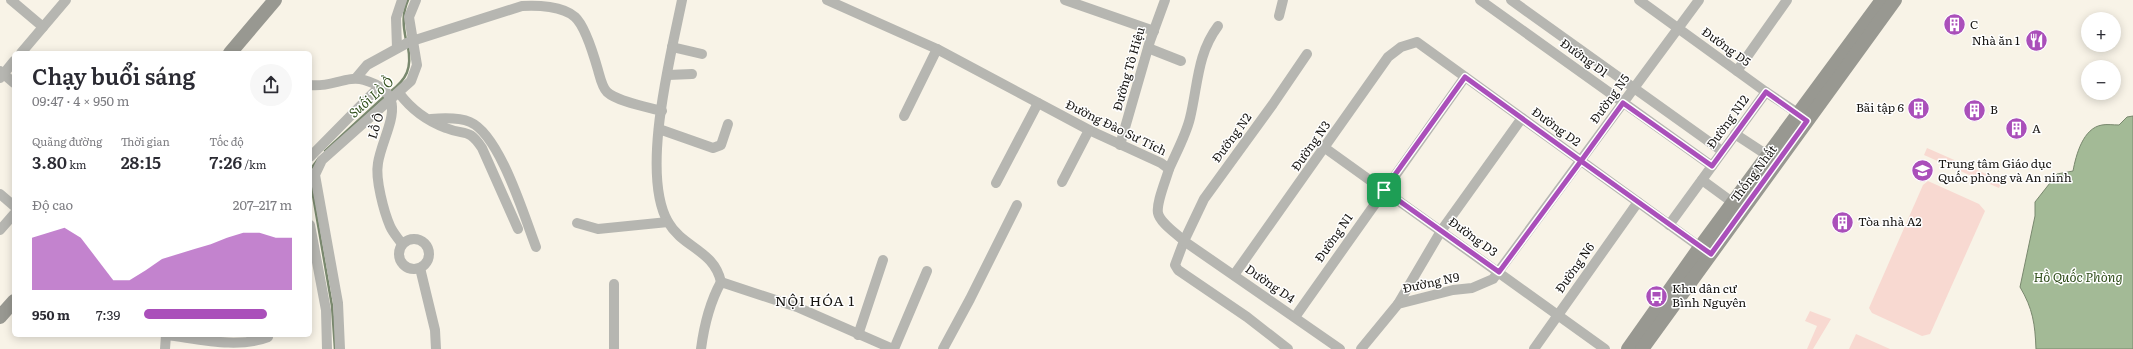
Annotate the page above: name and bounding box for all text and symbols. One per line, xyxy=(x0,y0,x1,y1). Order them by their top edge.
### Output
building icon: C xyxy=(1942,12,1968,38)
map controls xyxy=(2081,12,2121,100)
button: + xyxy=(2081,12,2121,52)
place label: C xyxy=(1970,15,1978,33)
street label: Đướng D5 xyxy=(1698,22,1755,70)
street label: Đường Tô Hiệu xyxy=(1107,24,1149,113)
restaurant icon: Nhà ăn 1 xyxy=(2023,28,2049,54)
place label: Nhà ăn 1 xyxy=(1972,31,2020,49)
street label: Đướng D1 xyxy=(1557,34,1612,81)
text: Chạy buổi sáng xyxy=(32,59,195,92)
button: − xyxy=(2081,60,2121,100)
button: share xyxy=(250,64,292,106)
street label: Đường N5 xyxy=(1585,70,1633,127)
water label: Suối Lồ Ồ xyxy=(344,72,397,121)
text: 09:47 · 4 × 950 m xyxy=(32,91,129,110)
street label: Đường N12 xyxy=(1702,91,1753,152)
street label: Đường Đào Sư Tích xyxy=(1063,95,1170,159)
building icon: Bãi tập 6 xyxy=(1906,95,1932,121)
building icon: B xyxy=(1962,97,1988,123)
place label: Bãi tập 6 xyxy=(1856,98,1905,116)
place label: B xyxy=(1990,100,1998,118)
street label: Đường D2 xyxy=(1528,102,1585,150)
street label: Đướng N2 xyxy=(1207,109,1255,166)
street label: Lồ Ô xyxy=(363,111,387,141)
building icon: A xyxy=(2004,116,2030,142)
street label: Đường N3 xyxy=(1286,117,1334,174)
place label: A xyxy=(2032,119,2041,137)
text: Quãng đường xyxy=(32,133,102,149)
text: Thời gian xyxy=(121,133,170,149)
text: Tốc độ xyxy=(209,133,244,149)
street label: Thống Nhất xyxy=(1726,141,1781,206)
text: 3.80 xyxy=(32,149,67,174)
text: 28:15 xyxy=(121,149,161,174)
text: 7:26 xyxy=(209,149,242,174)
place label: Trung tâm Giáo dục Quốc phòng và An ninh xyxy=(1938,154,2072,186)
text: km xyxy=(67,156,86,172)
text: /km xyxy=(242,156,266,172)
school or university icon: Trung tâm Giáo dục Quốc phòng và An ninh xyxy=(1910,158,1936,184)
pin xyxy=(1367,173,1401,207)
icon: arrive xyxy=(1373,179,1395,201)
text: Độ cao xyxy=(32,195,73,214)
text: 207–217 m xyxy=(233,195,292,214)
street label: Đường N1 xyxy=(1310,209,1357,266)
building icon: Tòa nhà A2 xyxy=(1829,209,1855,235)
street label: Đường D3 xyxy=(1445,212,1502,260)
place label: Tòa nhà A2 xyxy=(1858,212,1922,230)
street label: Đường N6 xyxy=(1550,238,1598,296)
street label: Dường D4 xyxy=(1242,259,1299,307)
street label: Đường N9 xyxy=(1401,267,1461,297)
water label: Hồ Quốc Phòng xyxy=(2033,267,2123,286)
place label: Khu dân cư Bình Nguyên xyxy=(1672,279,1746,311)
bus stop icon: Khu dân cư Bình Nguyên xyxy=(1643,283,1669,309)
district label: NỘI HÓA 1 xyxy=(775,290,855,310)
text: 950 m xyxy=(32,305,70,324)
text: 7:39 xyxy=(96,305,120,324)

